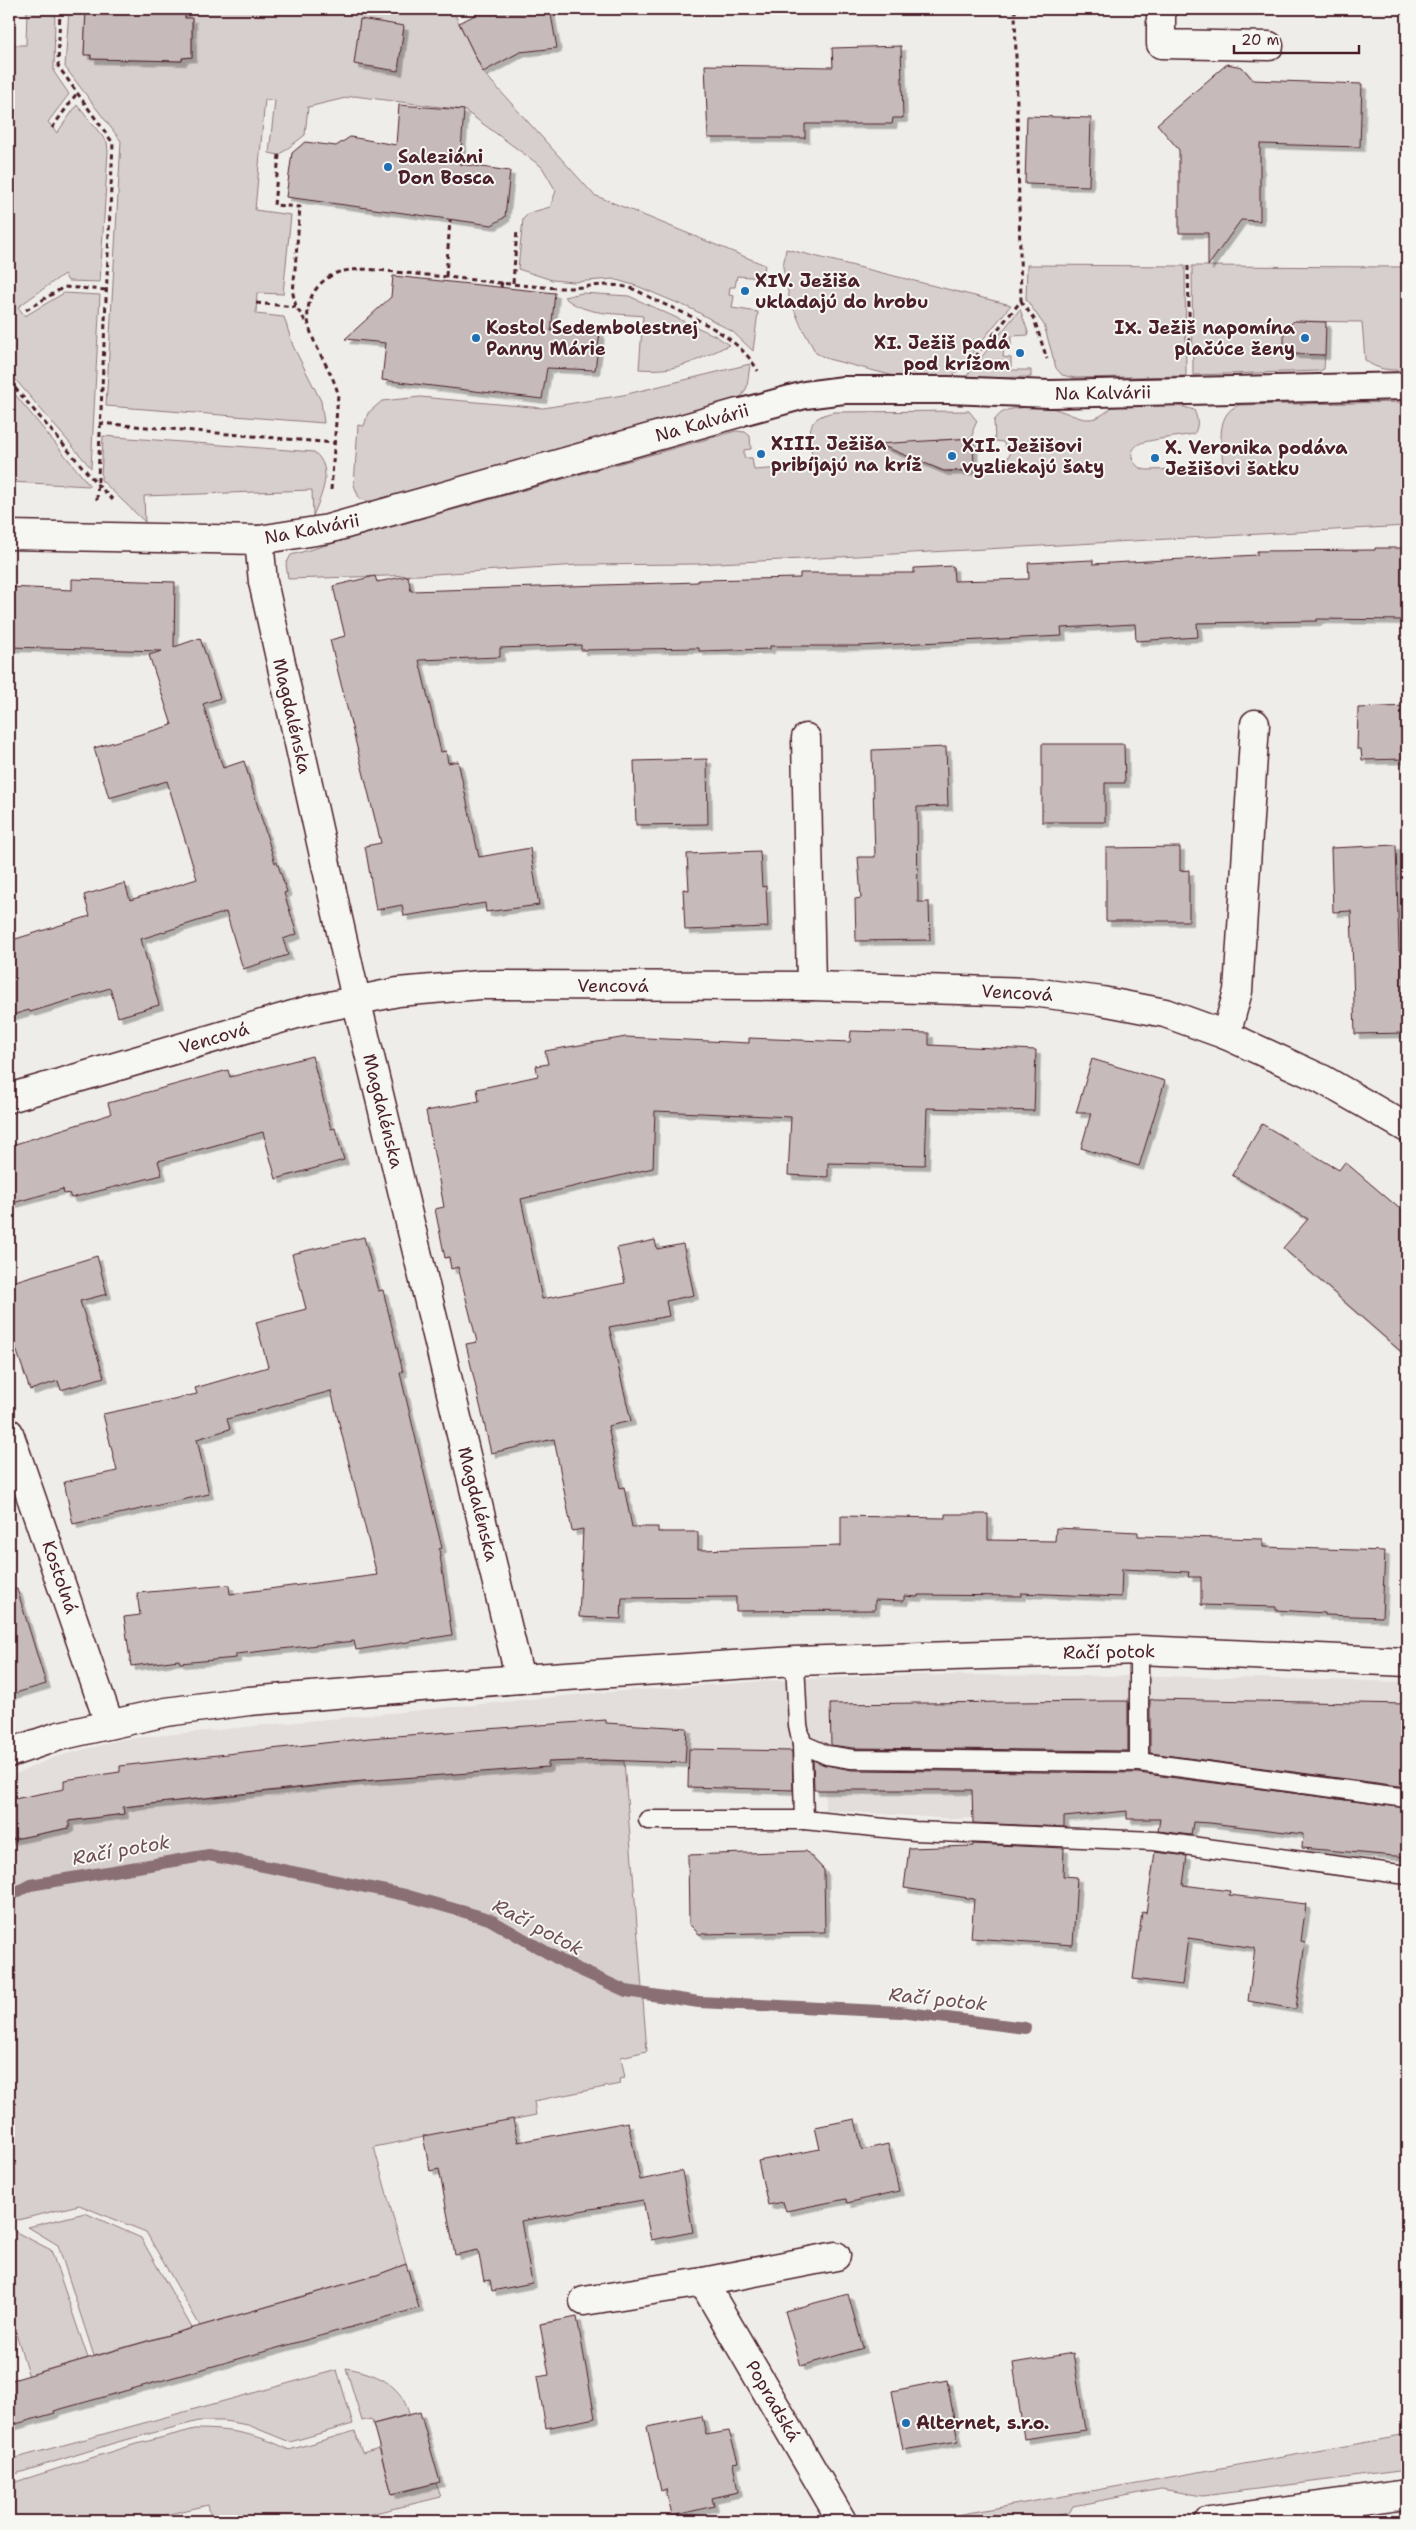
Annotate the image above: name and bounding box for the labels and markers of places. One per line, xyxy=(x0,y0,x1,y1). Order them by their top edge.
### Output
place label: Saleziáni Don Bosca xyxy=(398,145,495,190)
marker: Saleziáni Don Bosca xyxy=(382,161,394,173)
place label: XIV. Ježiša ukladajú do hrobu xyxy=(755,269,928,314)
marker: XIV. Ježiša ukladajú do hrobu xyxy=(739,285,751,297)
place label: Kostol Sedembolestnej Panny Márie xyxy=(486,316,698,361)
place label: IX. Ježiš napomína plačúce ženy xyxy=(1114,316,1296,361)
place label: XI. Ježiš padá pod krížom xyxy=(874,331,1011,376)
marker: Kostol Sedembolestnej Panny Márie xyxy=(470,332,482,344)
marker: IX. Ježiš napomína plačúce ženy xyxy=(1299,332,1311,344)
marker: XI. Ježiš padá pod krížom xyxy=(1014,347,1026,359)
place label: XIII. Ježiša pribíjajú na kríž xyxy=(771,432,922,477)
place label: XII. Ježišovi vyzliekajú šaty xyxy=(962,434,1104,479)
place label: X. Veronika podáva Ježišovi šatku xyxy=(1165,436,1348,481)
marker: XIII. Ježiša pribíjajú na kríž xyxy=(755,448,767,460)
marker: XII. Ježišovi vyzliekajú šaty xyxy=(946,450,958,462)
marker: X. Veronika podáva Ježišovi šatku xyxy=(1149,452,1161,464)
place label: Alternet, s.r.o. xyxy=(916,2411,1049,2435)
marker: Alternet, s.r.o. xyxy=(900,2417,912,2429)

